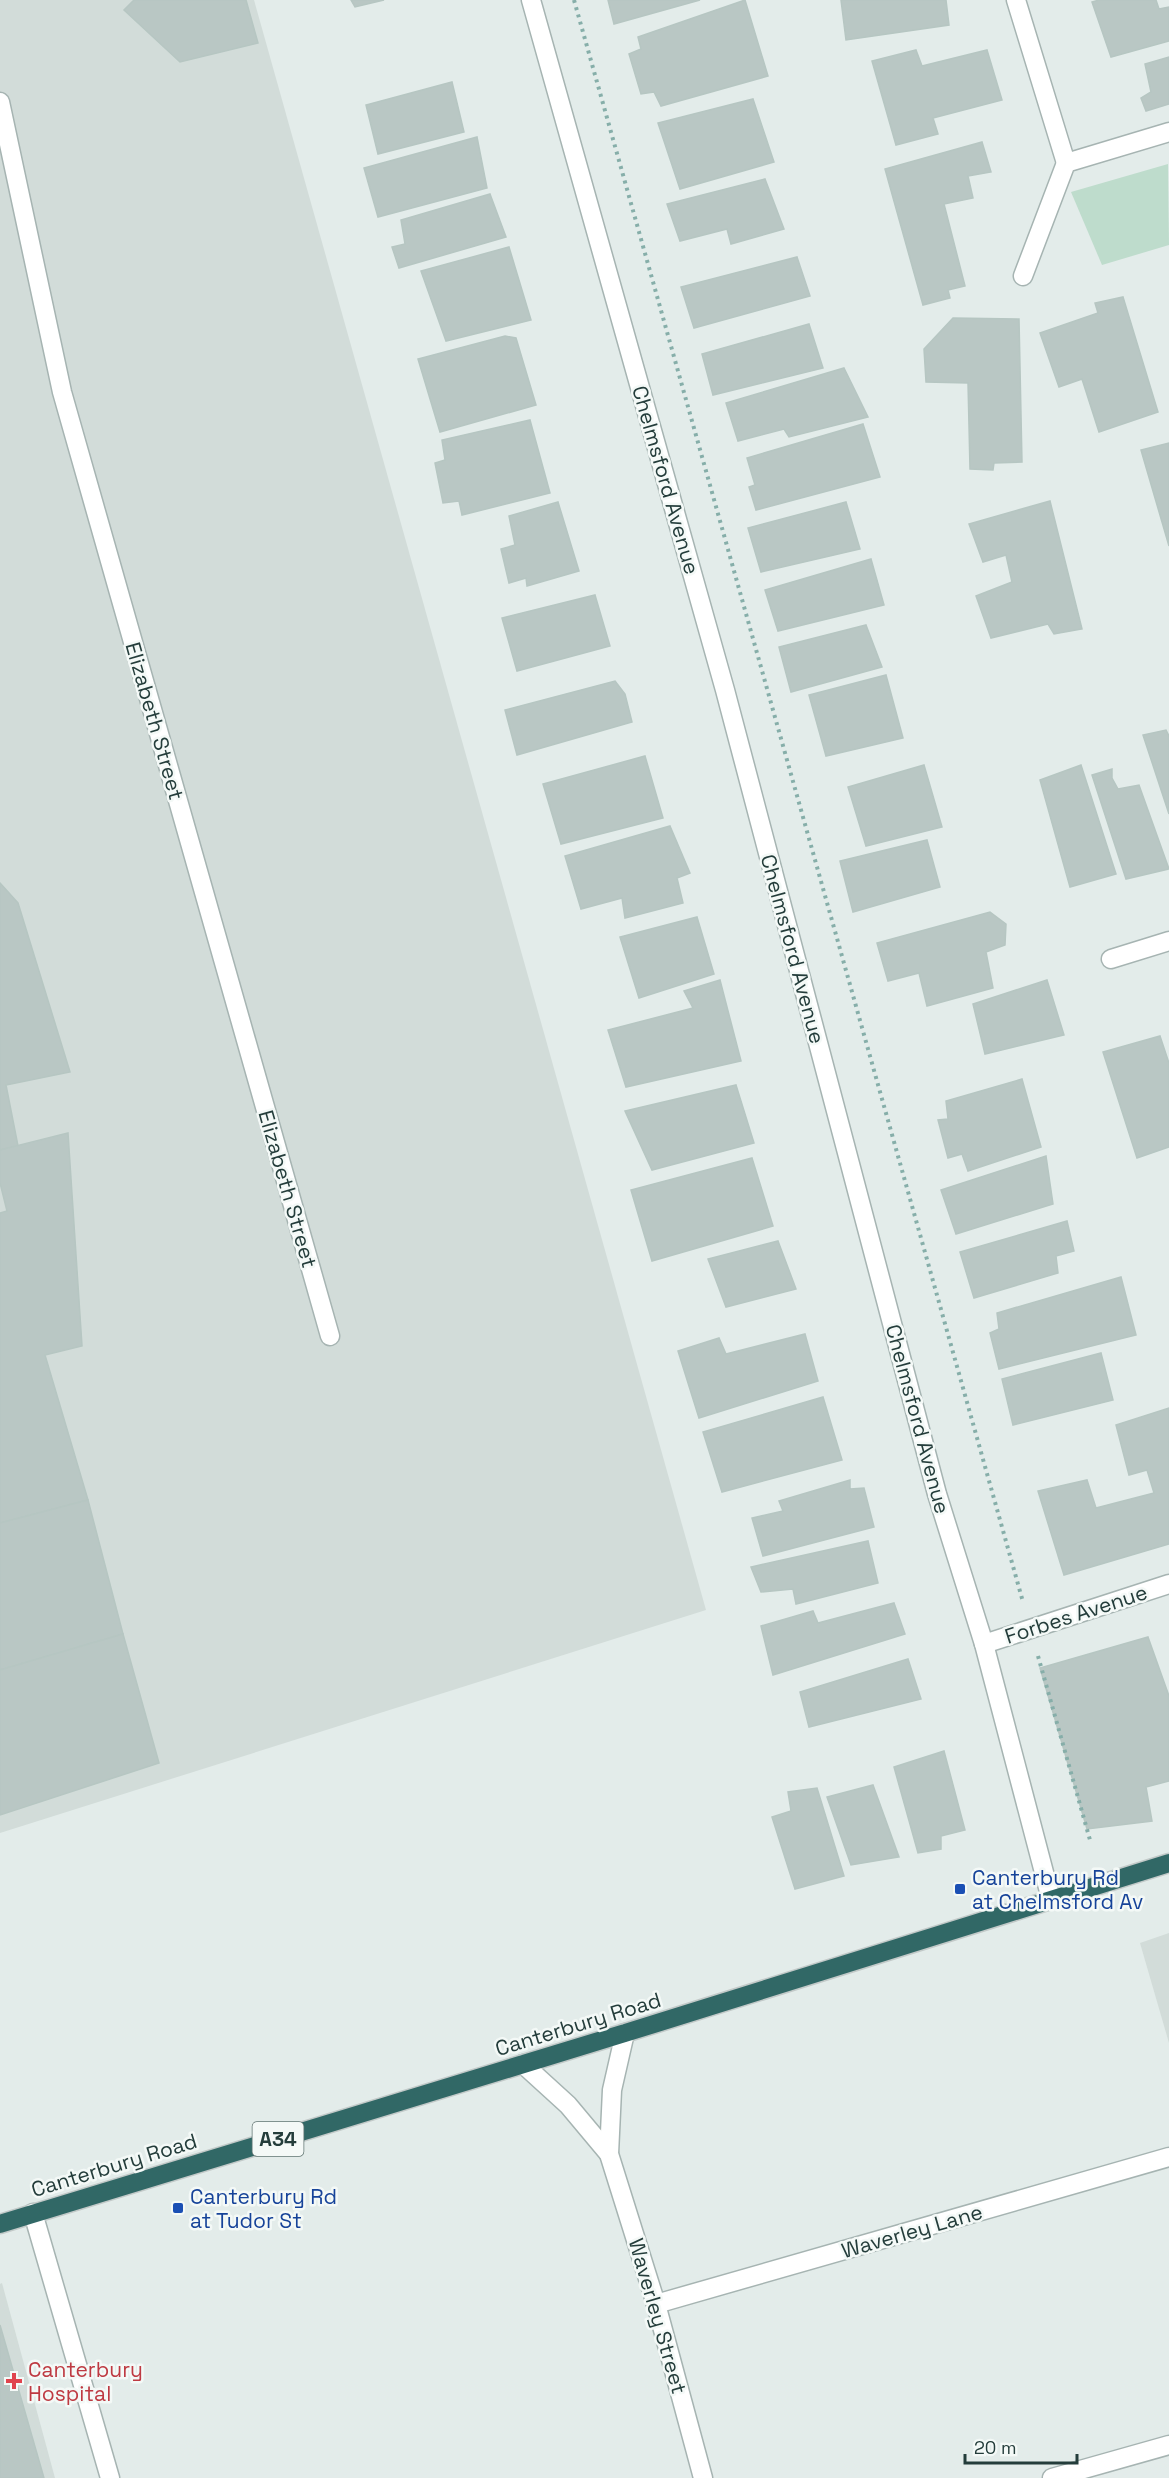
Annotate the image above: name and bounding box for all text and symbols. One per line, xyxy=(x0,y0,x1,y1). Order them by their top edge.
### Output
street label: Chelmsford Avenue xyxy=(626,383,706,577)
street label: Elizabeth Street xyxy=(120,639,190,803)
street label: Chelmsford Avenue xyxy=(755,851,831,1047)
street label: Elizabeth Street xyxy=(253,1107,323,1271)
street label: Chelmsford Avenue xyxy=(880,1321,956,1517)
street label: Forbes Avenue xyxy=(1001,1578,1151,1650)
place label: Canterbury Rd at Chelmsford Av xyxy=(972,1864,1143,1915)
marker: Canterbury Rd at Chelmsford Av xyxy=(953,1882,967,1896)
street label: Canterbury Road xyxy=(492,1986,664,2062)
road number: A34 xyxy=(252,2122,304,2156)
street label: Canterbury Road xyxy=(28,2127,200,2203)
place label: Canterbury Rd at Tudor St xyxy=(190,2183,337,2234)
street label: Waverley Lane xyxy=(838,2198,986,2264)
marker: Canterbury Rd at Tudor St xyxy=(171,2201,185,2215)
street label: Waverley Street xyxy=(623,2235,693,2397)
place label: Canterbury Hospital xyxy=(28,2356,143,2407)
marker: Canterbury Hospital xyxy=(5,2372,23,2390)
scale bar xyxy=(965,2427,1078,2465)
text: 20 m xyxy=(974,2436,1017,2459)

